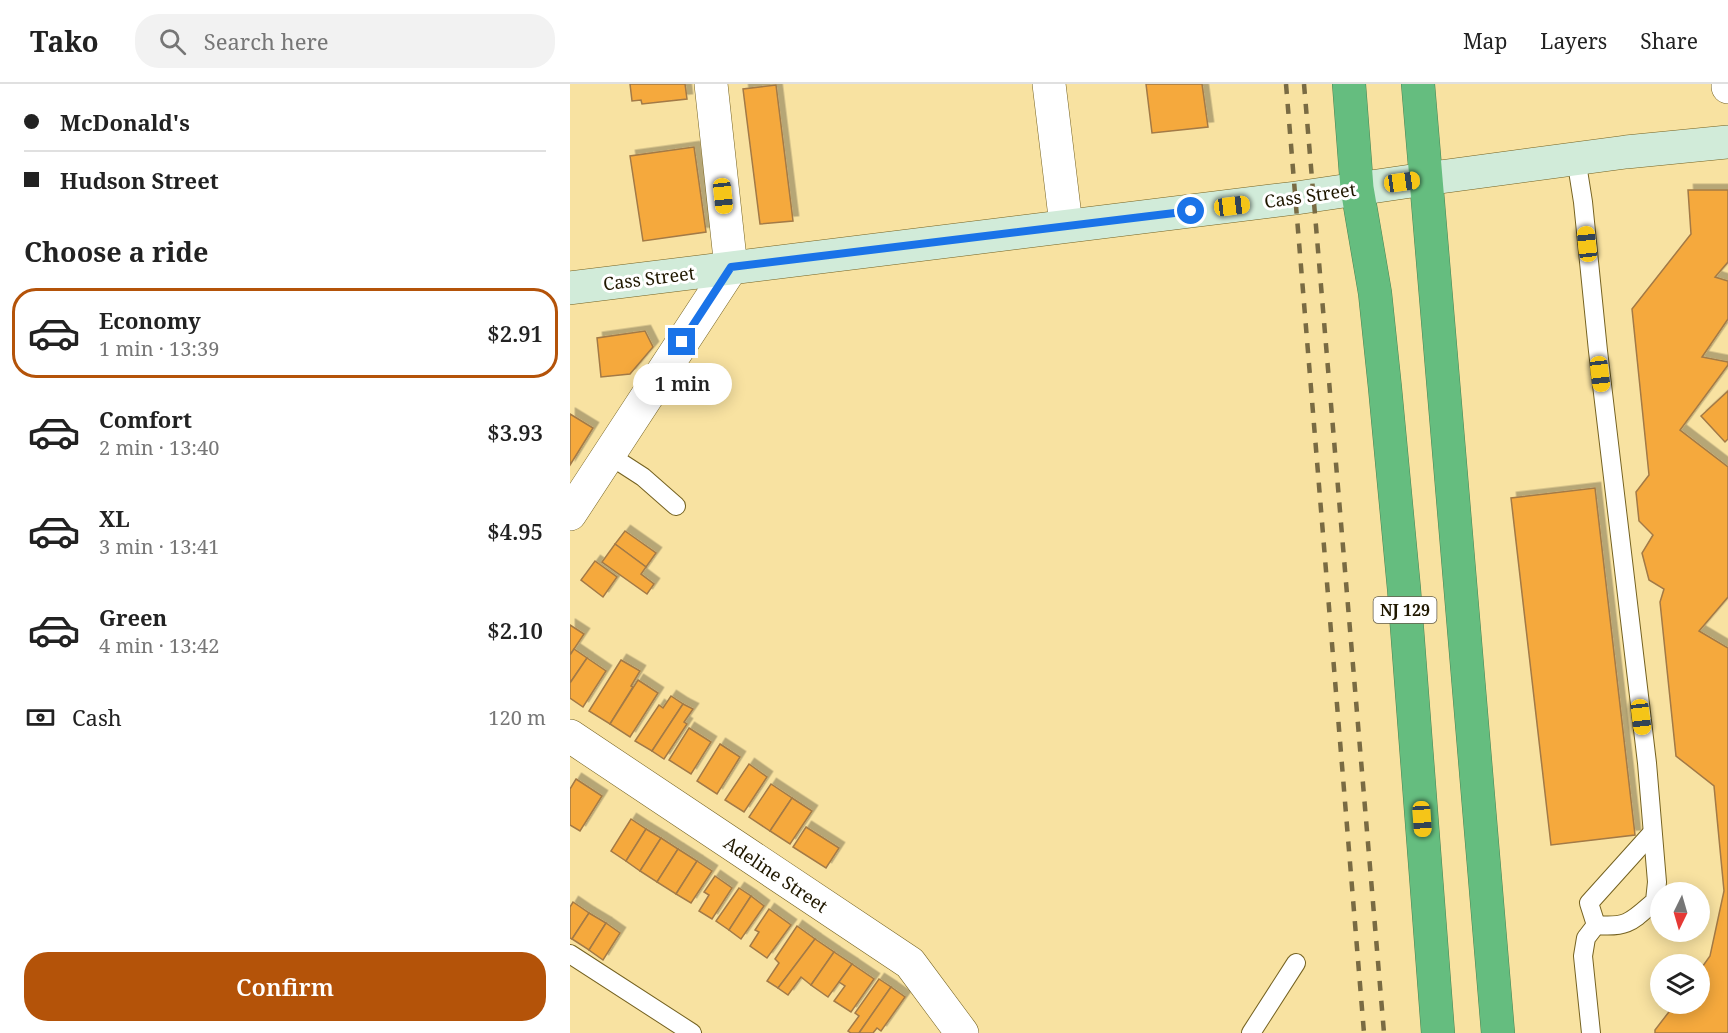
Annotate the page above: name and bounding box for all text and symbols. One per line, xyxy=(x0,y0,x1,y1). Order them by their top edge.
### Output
search box xyxy=(135,14,555,68)
text: Tako xyxy=(30,22,99,60)
icon: search xyxy=(156,25,189,58)
text: Search here xyxy=(204,26,329,56)
text: Map xyxy=(1463,27,1507,55)
text: Layers xyxy=(1540,27,1607,55)
text: Share xyxy=(1640,27,1698,55)
text: McDonald's xyxy=(60,107,190,137)
text: Hudson Street xyxy=(60,165,219,195)
car xyxy=(1383,171,1421,193)
car xyxy=(712,177,734,215)
street label: Cass Street xyxy=(1263,177,1357,213)
car xyxy=(1213,195,1251,217)
route start xyxy=(1177,197,1204,224)
car xyxy=(1576,225,1598,263)
text: Choose a ride xyxy=(24,233,209,270)
street label: Cass Street xyxy=(602,260,696,296)
text: Economy xyxy=(99,305,201,335)
icon: car xyxy=(27,306,81,360)
text: $2.91 xyxy=(487,318,543,348)
route end xyxy=(668,328,695,355)
text: 1 min · 13:39 xyxy=(99,335,219,362)
car xyxy=(1589,355,1611,393)
callout: 1 min xyxy=(633,363,732,405)
text: 1 min xyxy=(655,370,710,397)
text: Comfort xyxy=(99,404,192,434)
icon: car xyxy=(27,405,81,459)
text: $3.93 xyxy=(487,417,543,447)
text: 2 min · 13:40 xyxy=(99,434,219,461)
text: XL xyxy=(99,503,130,533)
icon: car xyxy=(27,504,81,558)
text: $4.95 xyxy=(487,516,543,546)
text: 3 min · 13:41 xyxy=(99,533,219,560)
road number: NJ 129 xyxy=(1374,597,1436,623)
text: Green xyxy=(99,602,167,632)
icon: car xyxy=(27,603,81,657)
text: $2.10 xyxy=(487,615,543,645)
text: 4 min · 13:42 xyxy=(99,632,219,659)
car xyxy=(1630,698,1652,736)
icon: cash xyxy=(24,701,57,734)
text: Cash xyxy=(72,702,122,732)
text: 120 m xyxy=(488,704,546,731)
car xyxy=(1412,800,1432,838)
street label: Adeline Street xyxy=(719,830,833,918)
north arrow xyxy=(1650,882,1710,942)
map controls xyxy=(1650,882,1710,1014)
button: Confirm xyxy=(24,952,546,1021)
button: layers xyxy=(1650,954,1710,1014)

